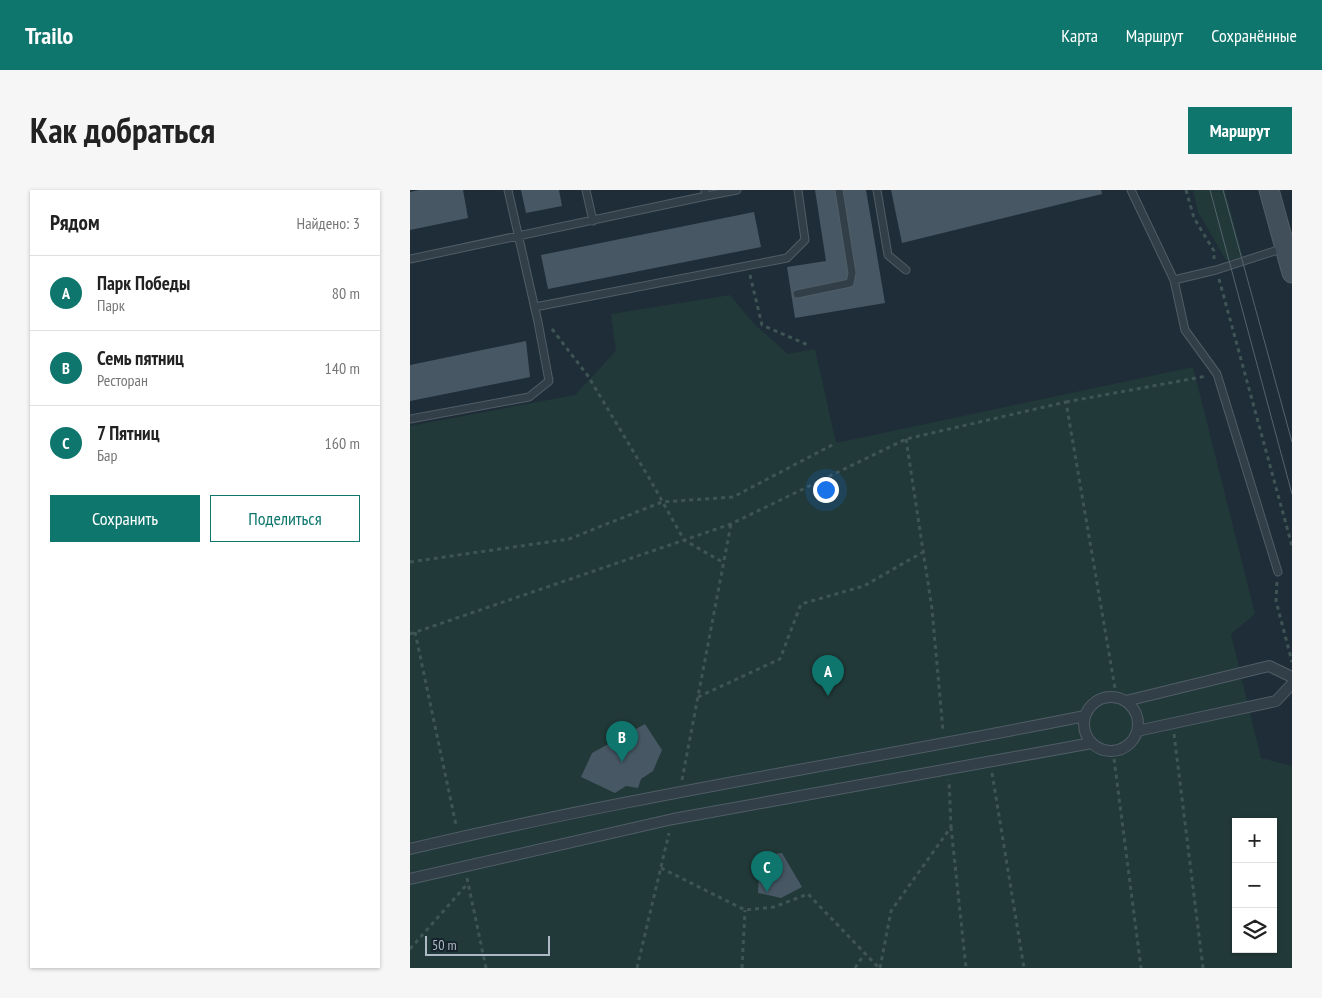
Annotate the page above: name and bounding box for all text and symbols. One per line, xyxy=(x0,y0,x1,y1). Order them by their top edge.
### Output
text: Trailo xyxy=(25,20,73,51)
text: Карта xyxy=(1061,24,1098,47)
text: Маршрут xyxy=(1126,24,1183,47)
text: Сохранённые xyxy=(1211,24,1297,47)
text: Как добраться xyxy=(30,107,215,153)
button: Маршрут xyxy=(1188,107,1292,154)
text: Рядом xyxy=(50,209,100,236)
text: Найдено: 3 xyxy=(297,213,360,233)
text: Парк Победы xyxy=(97,271,190,295)
text: A xyxy=(62,283,70,303)
text: 80 m xyxy=(332,283,360,303)
text: Парк xyxy=(97,295,125,315)
text: Семь пятниц xyxy=(97,346,184,370)
text: B xyxy=(62,358,70,378)
text: 140 m xyxy=(325,358,360,378)
text: Ресторан xyxy=(97,370,148,390)
text: 7 Пятниц xyxy=(97,421,159,445)
text: C xyxy=(62,433,70,453)
text: 160 m xyxy=(325,433,360,453)
text: Бар xyxy=(97,445,117,465)
your location xyxy=(813,477,839,503)
button: Сохранить xyxy=(50,495,200,542)
button: Поделиться xyxy=(210,495,360,542)
pin: A xyxy=(812,655,844,696)
pin: B xyxy=(606,721,638,762)
map controls xyxy=(1232,818,1277,953)
button: + xyxy=(1232,818,1277,863)
pin: C xyxy=(751,851,783,892)
button: − xyxy=(1232,863,1277,908)
button: layers xyxy=(1232,908,1277,953)
scale bar xyxy=(425,933,550,956)
text: 50 m xyxy=(432,936,457,954)

